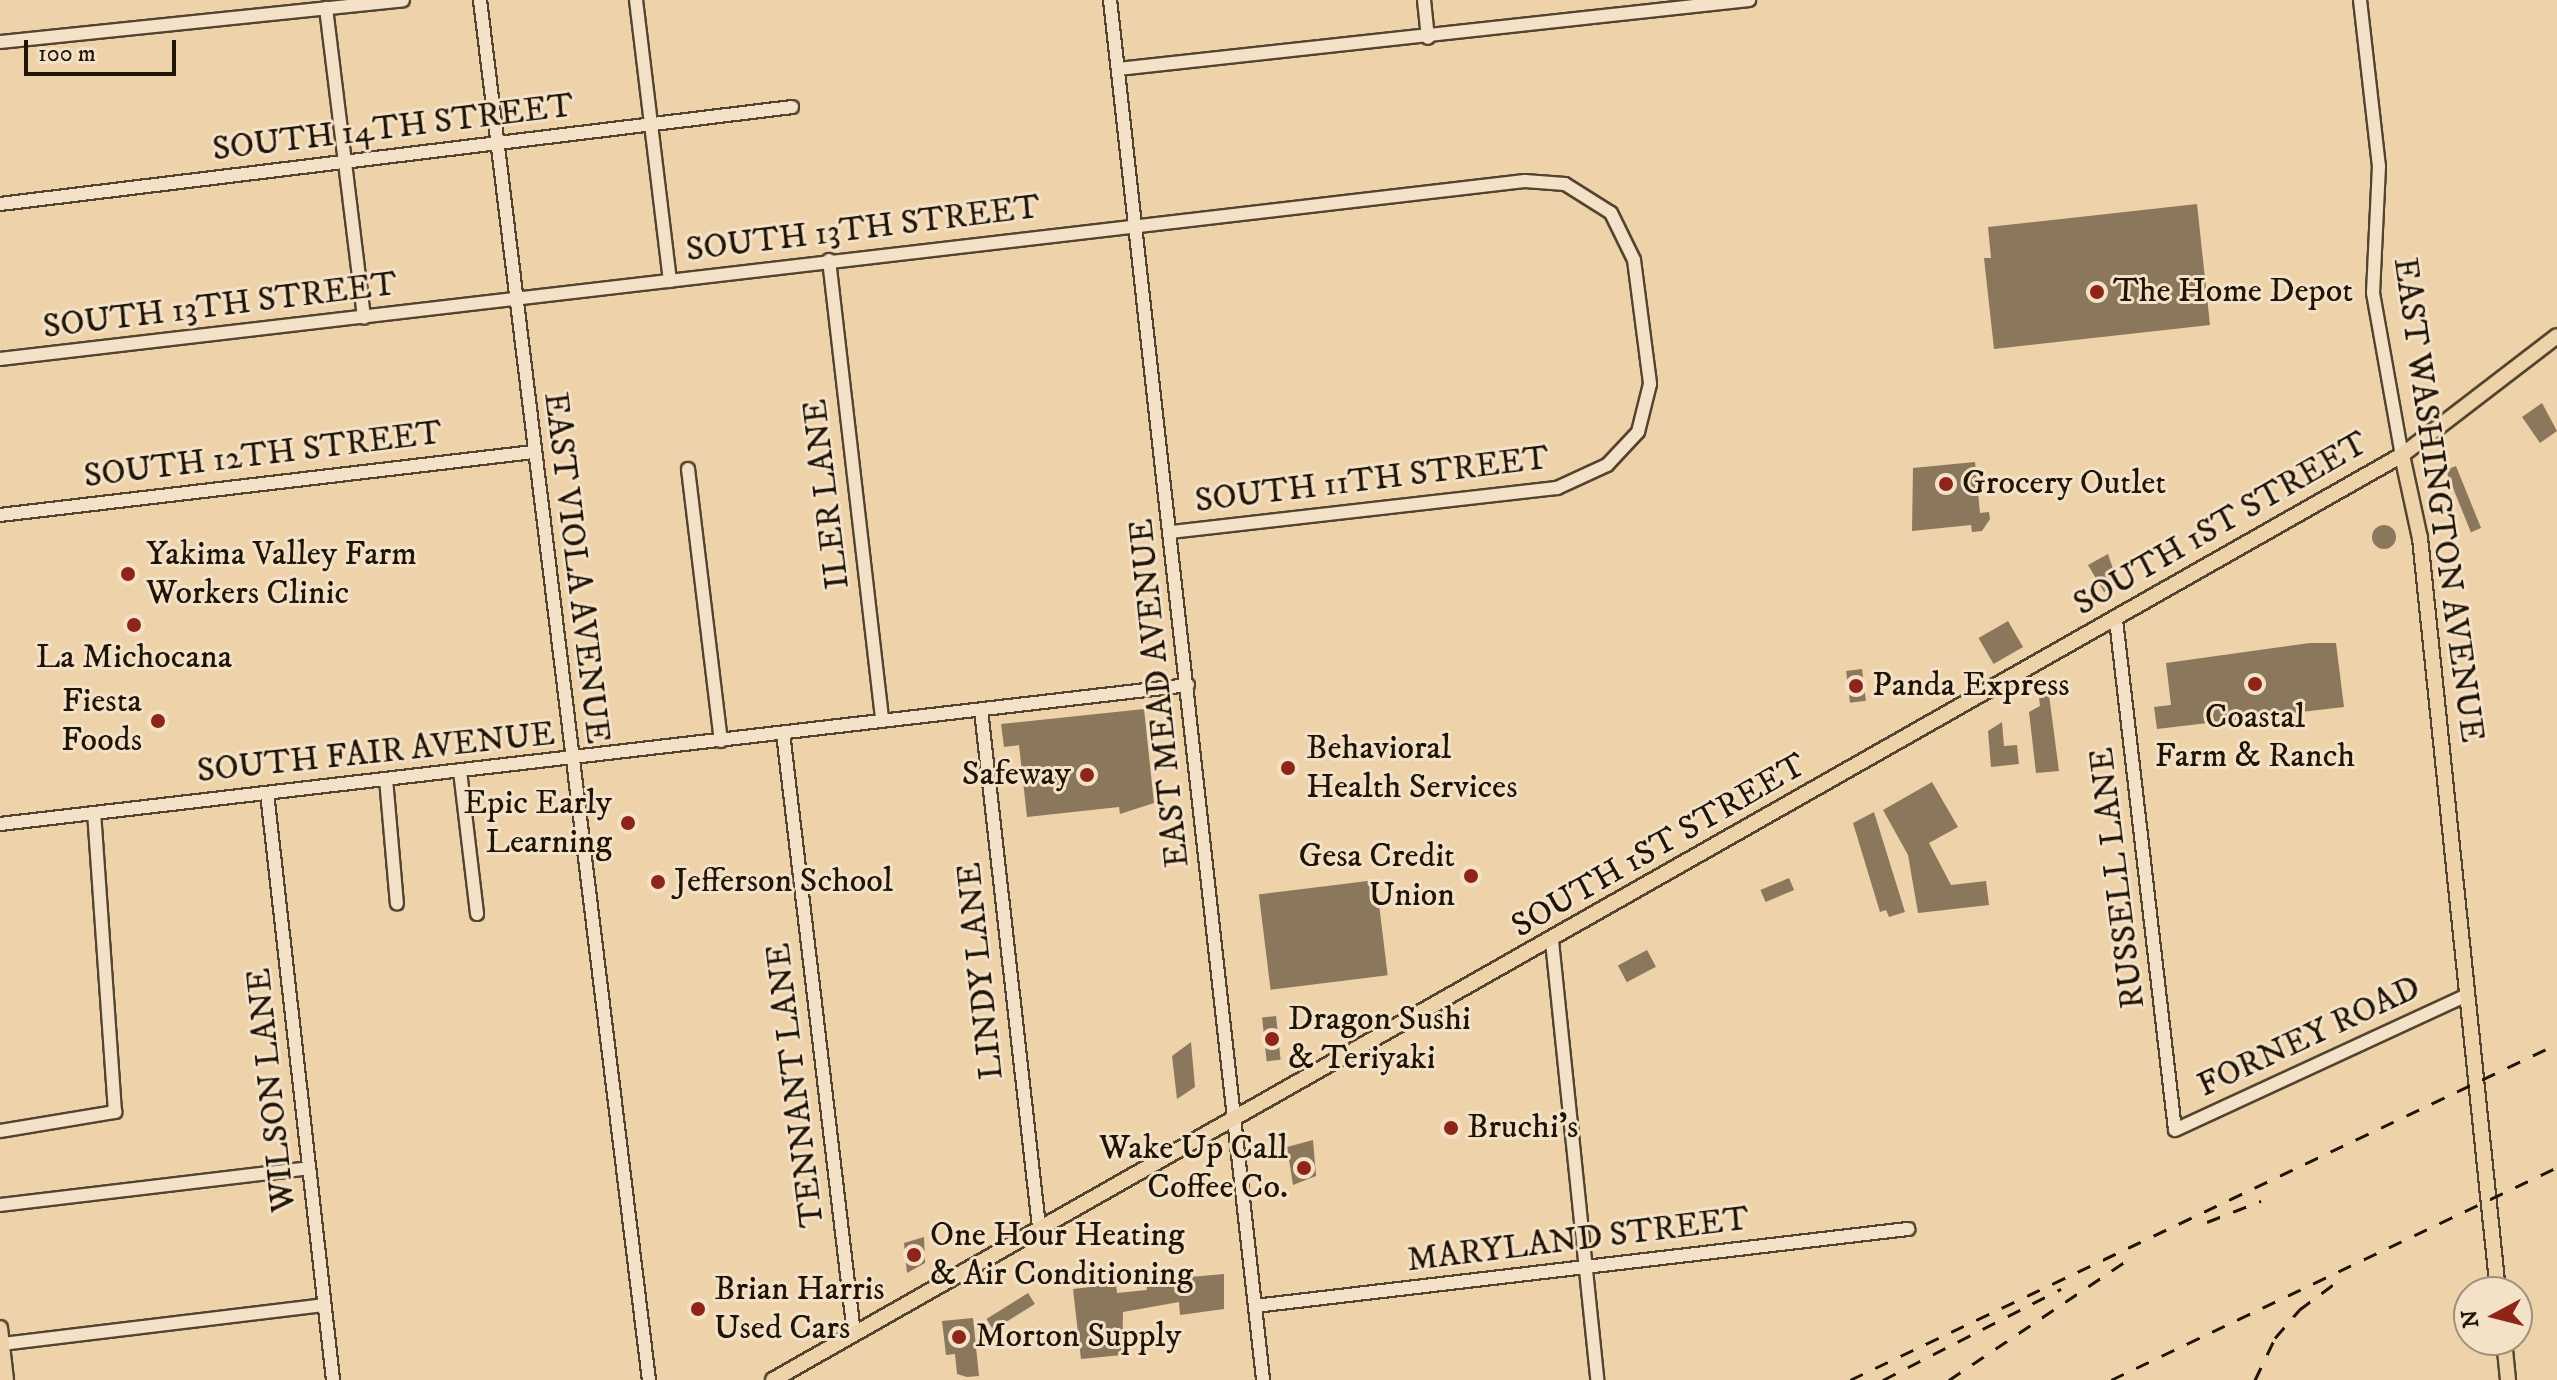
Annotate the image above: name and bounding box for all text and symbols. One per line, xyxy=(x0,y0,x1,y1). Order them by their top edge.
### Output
scale bar xyxy=(28,24,180,74)
text: 100 m xyxy=(38,39,96,69)
street label: SOUTH 14TH STREET xyxy=(210,86,576,170)
street label: SOUTH 13TH STREET xyxy=(684,187,1042,271)
street label: EAST WASHINGTON AVENUE xyxy=(2384,255,2492,745)
street label: SOUTH 13TH STREET xyxy=(41,264,399,348)
place label: The Home Depot xyxy=(2113,272,2353,312)
marker: The Home Depot xyxy=(2088,283,2106,301)
street label: EAST VIOLA AVENUE xyxy=(534,390,618,746)
street label: ILER LANE xyxy=(795,397,859,591)
street label: SOUTH 12TH STREET xyxy=(82,413,444,497)
street label: SOUTH 1ST STREET xyxy=(2067,423,2375,625)
street label: SOUTH 11TH STREET xyxy=(1193,438,1551,522)
place label: Grocery Outlet xyxy=(1962,464,2166,504)
marker: Grocery Outlet xyxy=(1937,475,1955,493)
street label: EAST MEAD AVENUE xyxy=(1121,517,1199,869)
place label: Yakima Valley Farm Workers Clinic xyxy=(146,534,417,614)
marker: Yakima Valley Farm Workers Clinic xyxy=(117,563,139,585)
marker: La Michocana xyxy=(125,616,143,634)
place label: La Michocana xyxy=(36,638,232,678)
place label: Panda Express xyxy=(1872,666,2070,706)
marker: Coastal Farm & Ranch xyxy=(2246,675,2264,693)
marker: Panda Express xyxy=(1847,677,1865,695)
place label: Fiesta Foods xyxy=(61,681,142,760)
place label: Coastal Farm & Ranch xyxy=(2155,697,2355,776)
marker: Fiesta Foods xyxy=(149,712,167,730)
street label: SOUTH FAIR AVENUE xyxy=(195,714,557,792)
place label: Behavioral Health Services xyxy=(1306,728,1517,808)
street label: SOUTH 1ST STREET xyxy=(1505,745,1813,947)
street label: RUSSELL LANE xyxy=(2082,745,2154,1011)
place label: Safeway xyxy=(962,755,1071,795)
marker: Behavioral Health Services xyxy=(1277,757,1299,779)
marker: Safeway xyxy=(1078,766,1096,784)
place label: Epic Early Learning xyxy=(463,783,612,862)
marker: Epic Early Learning xyxy=(619,814,637,832)
place label: Gesa Credit Union xyxy=(1298,836,1455,916)
street label: LINDY LANE xyxy=(949,860,1013,1082)
place label: Jefferson School xyxy=(674,862,893,902)
marker: Gesa Credit Union xyxy=(1462,867,1480,885)
marker: Jefferson School xyxy=(649,873,667,891)
street label: TENNANT LANE xyxy=(758,940,834,1230)
street label: WILSON LANE xyxy=(239,966,305,1214)
street label: FORNEY ROAD xyxy=(2191,968,2427,1106)
place label: Dragon Sushi & Teriyaki xyxy=(1288,999,1471,1078)
marker: Dragon Sushi & Teriyaki xyxy=(1263,1030,1281,1048)
place label: Bruchi's xyxy=(1467,1108,1578,1148)
marker: Bruchi's xyxy=(1442,1119,1460,1137)
place label: Wake Up Call Coffee Co. xyxy=(1099,1128,1288,1208)
marker: Wake Up Call Coffee Co. xyxy=(1295,1159,1313,1177)
street label: MARYLAND STREET xyxy=(1405,1199,1751,1281)
place label: One Hour Heating & Air Conditioning xyxy=(930,1215,1193,1294)
marker: One Hour Heating & Air Conditioning xyxy=(905,1246,923,1264)
place label: Brian Harris Used Cars xyxy=(714,1269,885,1348)
north arrow xyxy=(2453,1276,2533,1356)
marker: Brian Harris Used Cars xyxy=(689,1300,707,1318)
text: N xyxy=(2456,1308,2485,1329)
place label: Morton Supply xyxy=(975,1317,1181,1357)
marker: Morton Supply xyxy=(950,1328,968,1346)

